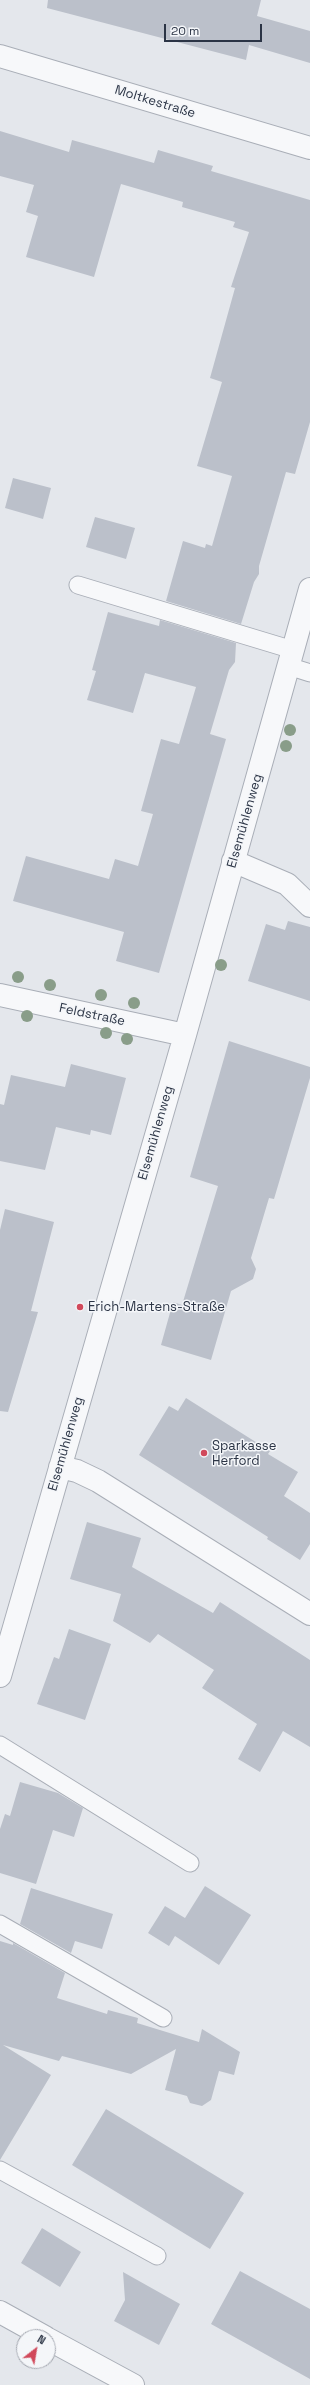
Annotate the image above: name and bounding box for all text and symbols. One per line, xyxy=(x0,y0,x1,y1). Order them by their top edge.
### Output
scale bar xyxy=(166,16,264,42)
text: 20 m xyxy=(171,23,199,39)
street label: Moltkestraße xyxy=(113,82,197,122)
street label: Elsemühlenweg xyxy=(224,772,266,870)
street label: Feldstraße xyxy=(58,1000,126,1030)
street label: Elsemühlenweg xyxy=(135,1084,177,1182)
place label: Erich-Martens-Straße xyxy=(88,1299,225,1315)
marker: Erich-Martens-Straße xyxy=(75,1302,85,1312)
street label: Elsemühlenweg xyxy=(45,1395,87,1493)
place label: Sparkasse Herford xyxy=(212,1438,276,1469)
marker: Sparkasse Herford xyxy=(199,1448,209,1458)
north arrow xyxy=(16,2329,56,2369)
text: N xyxy=(35,2332,48,2347)

